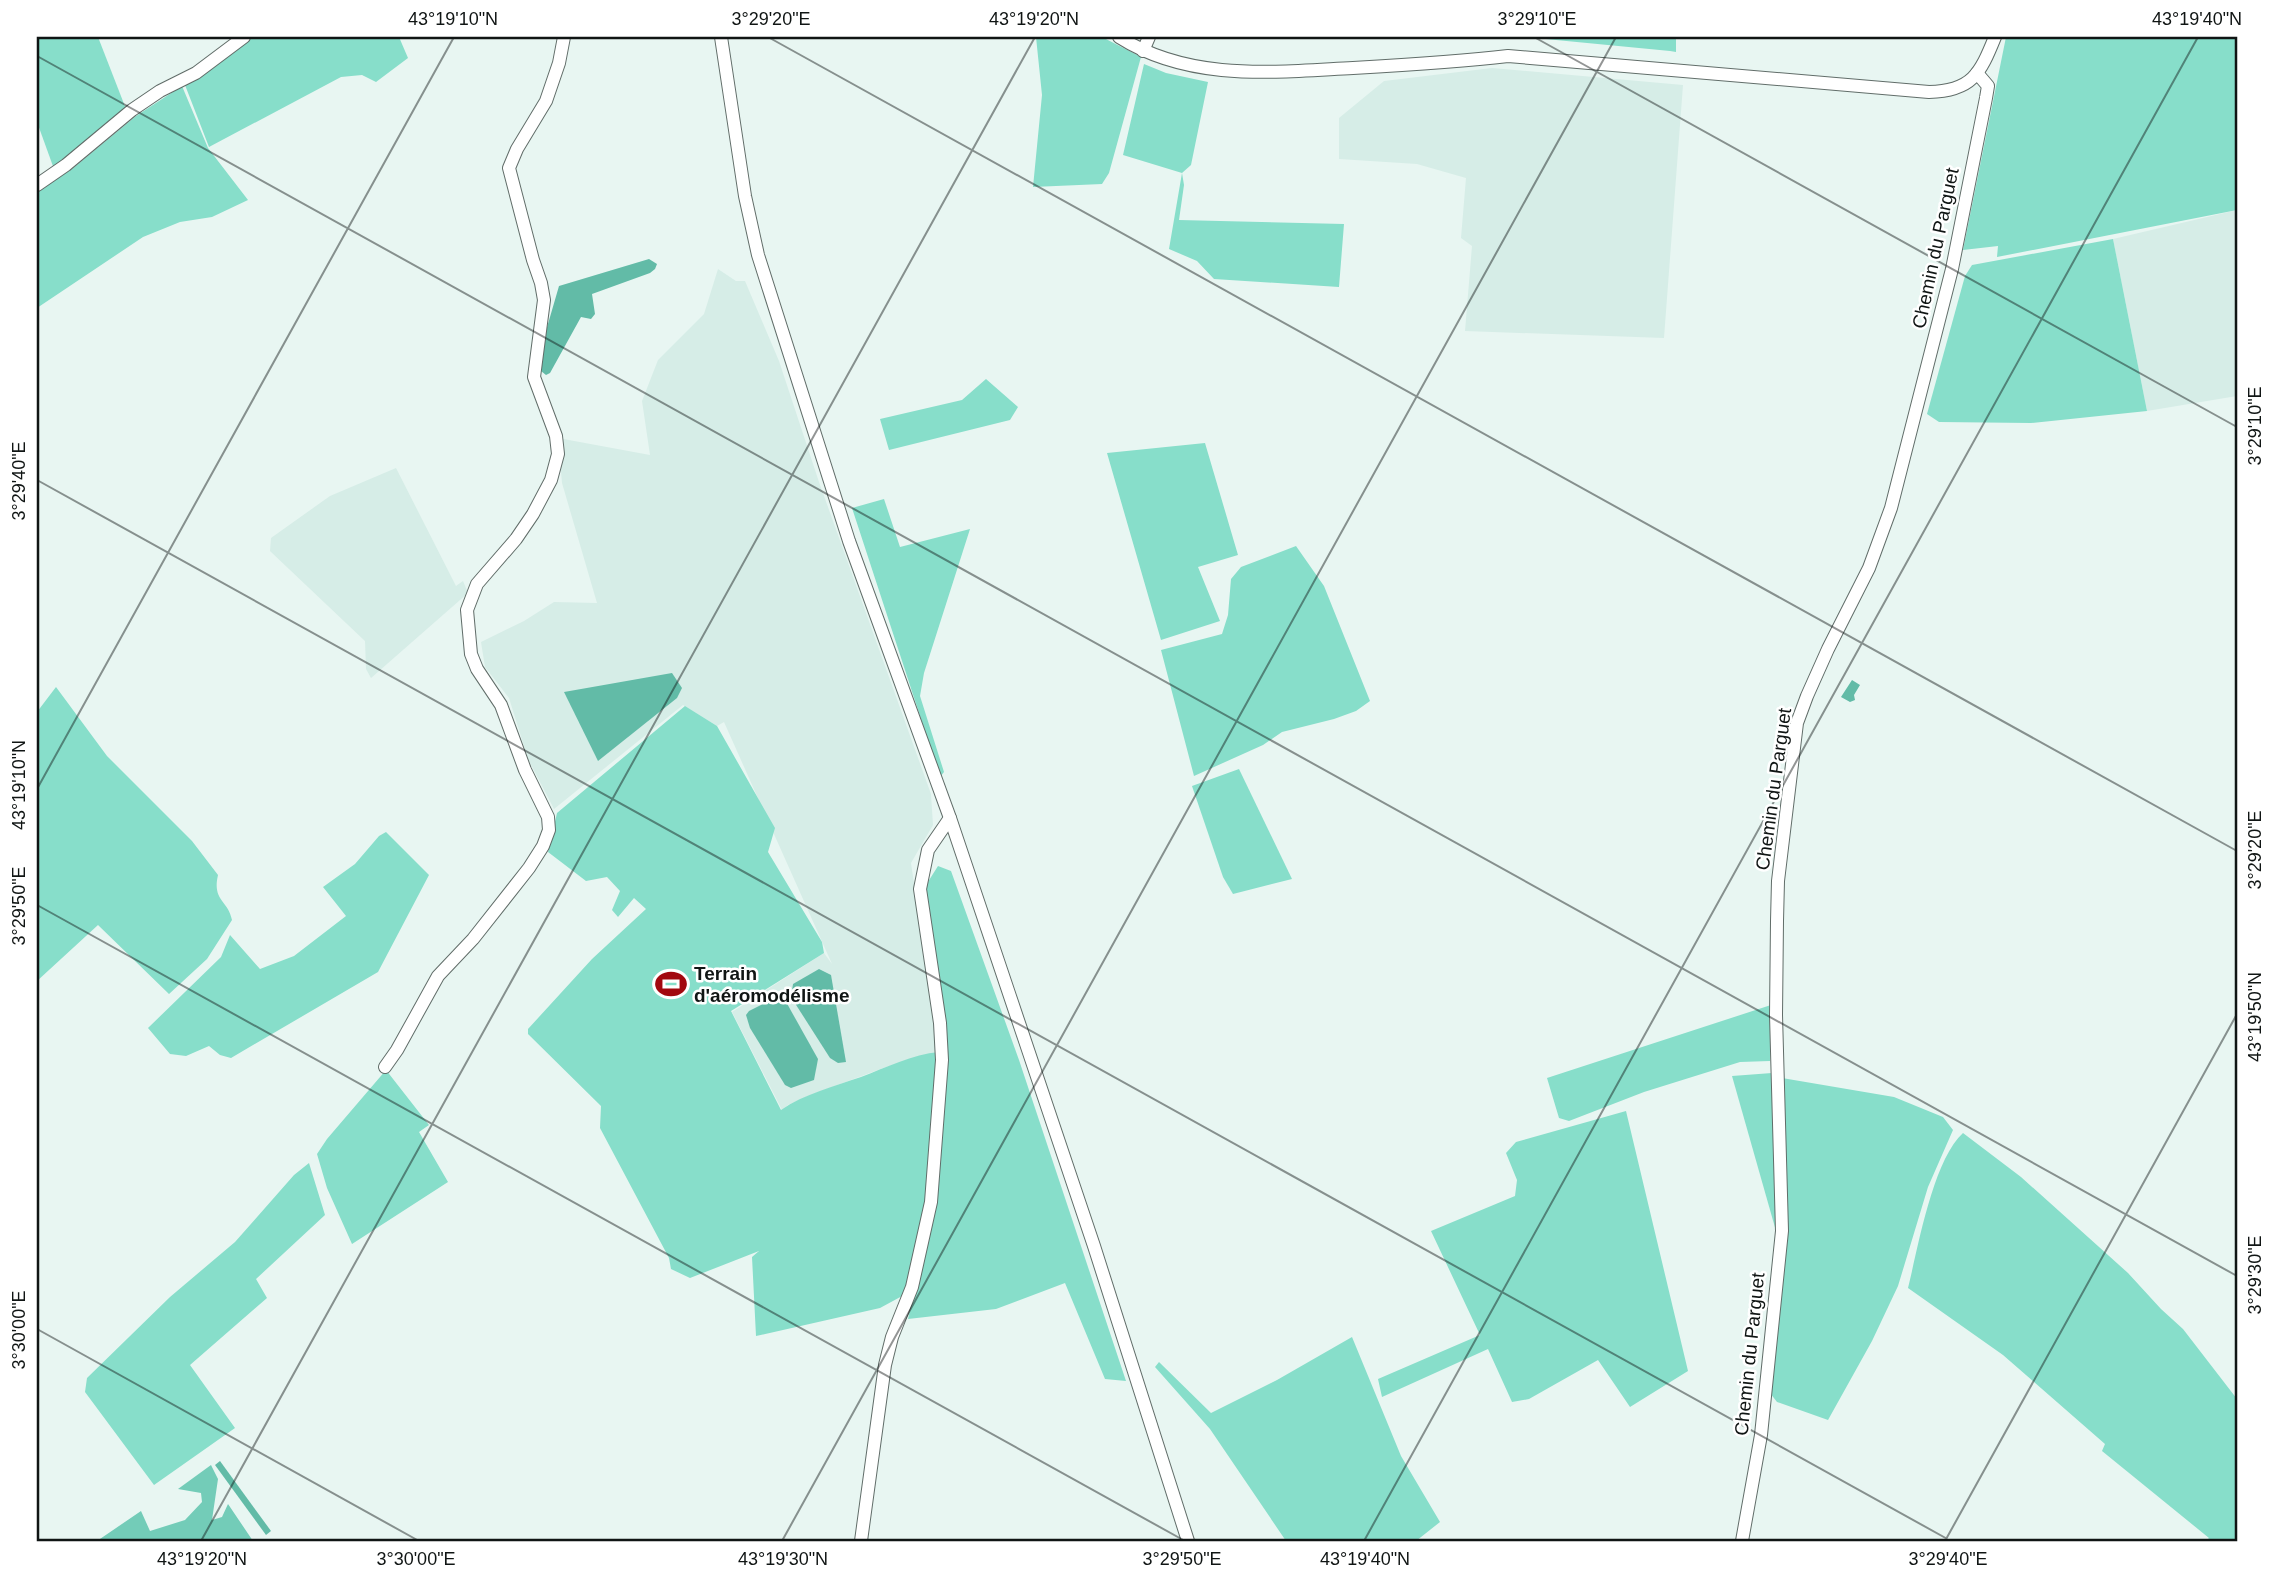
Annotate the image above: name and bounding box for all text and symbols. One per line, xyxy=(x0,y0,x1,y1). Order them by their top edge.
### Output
text: 43°19'10"N xyxy=(408,9,498,29)
text: 3°29'20"E xyxy=(731,9,811,29)
text: 43°19'20"N xyxy=(989,9,1079,29)
text: 3°29'10"E xyxy=(1497,9,1577,29)
text: 43°19'40"N xyxy=(2152,9,2242,29)
street label: Chemin du Parguet xyxy=(1908,165,1963,330)
text: 3°29'10"E xyxy=(2245,386,2265,466)
text: 3°29'40"E xyxy=(9,441,29,521)
street label: Chemin du Parguet xyxy=(1752,706,1795,872)
text: 43°19'10"N xyxy=(9,740,29,830)
text: 3°29'20"E xyxy=(2245,810,2265,890)
text: 3°29'50"E xyxy=(9,866,29,946)
place label: Terrain d'aéromodélisme xyxy=(694,963,850,1006)
sports icon: Terrain d'aéromodélisme xyxy=(654,967,688,1001)
text: 43°19'50"N xyxy=(2245,972,2265,1062)
text: 3°29'30"E xyxy=(2245,1235,2265,1315)
street label: Chemin du Parguet xyxy=(1730,1271,1769,1437)
text: 3°30'00"E xyxy=(9,1290,29,1370)
text: 43°19'20"N xyxy=(157,1549,247,1569)
text: 3°30'00"E xyxy=(376,1549,456,1569)
text: 43°19'30"N xyxy=(738,1549,828,1569)
text: 3°29'50"E xyxy=(1142,1549,1222,1569)
text: 43°19'40"N xyxy=(1320,1549,1410,1569)
text: 3°29'40"E xyxy=(1908,1549,1988,1569)

